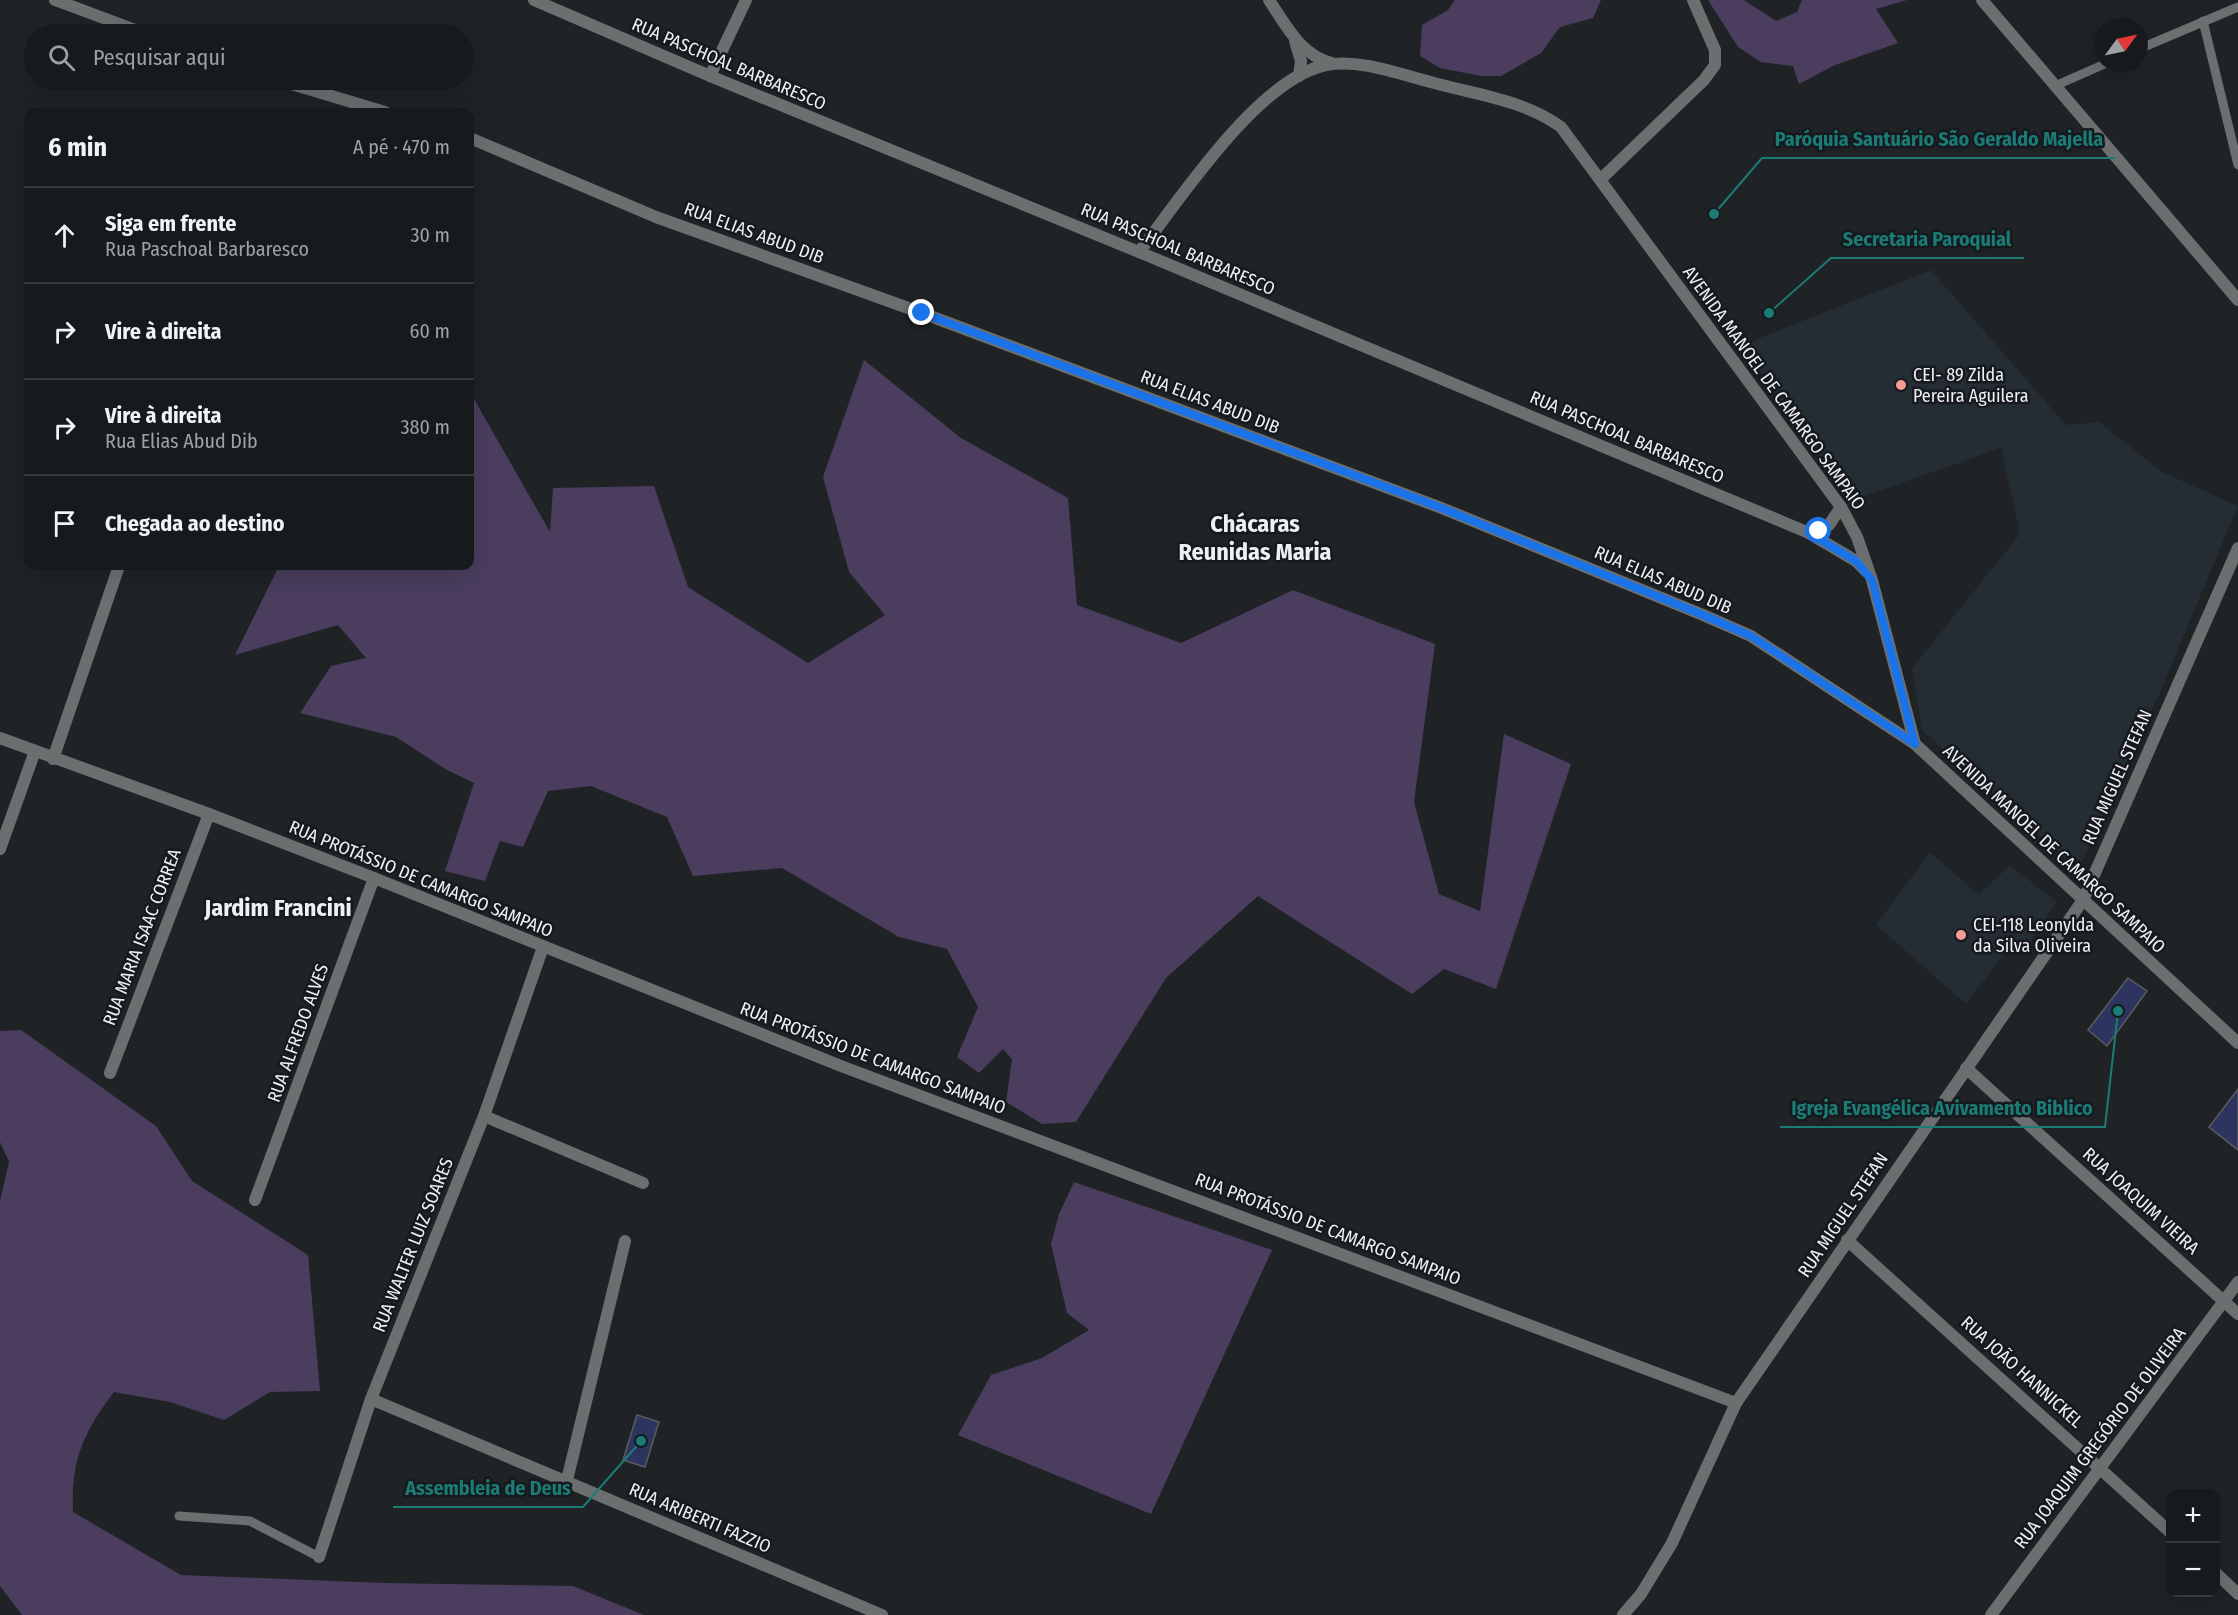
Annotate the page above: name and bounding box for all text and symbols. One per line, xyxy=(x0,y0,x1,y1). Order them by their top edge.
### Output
street label: RUA PASCHOAL BARBARESCO xyxy=(629,13,829,115)
north arrow xyxy=(2094,18,2148,72)
search box xyxy=(24,24,474,90)
icon: search xyxy=(45,41,78,74)
text: Pesquisar aqui xyxy=(93,44,225,71)
callout: Paróquia Santuário São Geraldo Majella xyxy=(1762,120,2115,158)
text: Paróquia Santuário São Geraldo Majella xyxy=(1775,127,2103,151)
text: 6 min xyxy=(48,132,107,163)
text: A pé · 470 m xyxy=(353,135,450,159)
street label: RUA ELIAS ABUD DIB xyxy=(681,197,827,269)
street label: RUA PASCHOAL BARBARESCO xyxy=(1078,198,1278,300)
text: Siga em frente xyxy=(105,210,236,237)
icon: ahead xyxy=(48,219,81,252)
callout: Secretaria Paroquial xyxy=(1831,220,2024,258)
text: 30 m xyxy=(410,223,450,247)
text: Secretaria Paroquial xyxy=(1843,227,2012,251)
text: Rua Paschoal Barbaresco xyxy=(105,237,309,261)
street label: AVENIDA MANOEL DE CAMARGO SAMPAIO xyxy=(1678,262,1870,514)
route end xyxy=(908,299,934,325)
icon: right xyxy=(48,315,81,348)
text: Vire à direita xyxy=(105,318,221,345)
text: 60 m xyxy=(410,319,450,343)
place label: CEI- 89 Zilda Pereira Aguilera xyxy=(1913,364,2029,407)
street label: RUA ELIAS ABUD DIB xyxy=(1137,365,1283,439)
marker: CEI- 89 Zilda Pereira Aguilera xyxy=(1894,378,1908,392)
street label: RUA PASCHOAL BARBARESCO xyxy=(1527,386,1727,488)
text: Vire à direita xyxy=(105,402,221,429)
icon: right xyxy=(48,411,81,444)
text: 380 m xyxy=(400,415,450,439)
text: Rua Elias Abud Dib xyxy=(105,429,258,453)
icon: arrive xyxy=(48,507,81,540)
text: Chegada ao destino xyxy=(105,510,285,537)
district label: Chácaras Reunidas Maria xyxy=(1178,510,1332,566)
route start xyxy=(1805,517,1831,543)
street label: RUA ELIAS ABUD DIB xyxy=(1591,541,1735,619)
street label: RUA MIGUEL STEFAN xyxy=(2077,706,2157,848)
street label: AVENIDA MANOEL DE CAMARGO SAMPAIO xyxy=(1938,740,2170,958)
street label: RUA PROTÁSSIO DE CAMARGO SAMPAIO xyxy=(286,815,557,942)
street label: RUA MARIA ISAAC CORREA xyxy=(98,845,186,1029)
district label: Jardim Francini xyxy=(203,894,352,922)
place label: CEI-118 Leonylda da Silva Oliveira xyxy=(1973,914,2094,957)
marker: CEI-118 Leonylda da Silva Oliveira xyxy=(1954,928,1968,942)
street label: RUA ALFREDO ALVES xyxy=(263,961,333,1105)
street label: RUA PROTÁSSIO DE CAMARGO SAMPAIO xyxy=(737,996,1009,1119)
callout: Igreja Evangélica Avivamento Biblico xyxy=(1780,1089,2105,1127)
text: Igreja Evangélica Avivamento Biblico xyxy=(1791,1096,2093,1120)
street label: RUA JOAQUIM VIEIRA xyxy=(2078,1143,2204,1259)
street label: RUA MIGUEL STEFAN xyxy=(1793,1149,1893,1281)
street label: RUA WALTER LUIZ SOARES xyxy=(368,1155,458,1335)
street label: RUA PROTÁSSIO DE CAMARGO SAMPAIO xyxy=(1192,1167,1464,1290)
street label: RUA JOÃO HANNICKEL xyxy=(1956,1311,2088,1433)
street label: RUA JOAQUIM GREGÓRIO DE OLIVEIRA xyxy=(2010,1323,2191,1553)
callout: Assembleia de Deus xyxy=(393,1469,583,1507)
text: Assembleia de Deus xyxy=(404,1476,571,1500)
street label: RUA ARIBERTI FAZZIO xyxy=(626,1478,774,1558)
map controls xyxy=(2166,1489,2220,1597)
button: + xyxy=(2166,1489,2220,1543)
button: − xyxy=(2166,1543,2220,1597)

